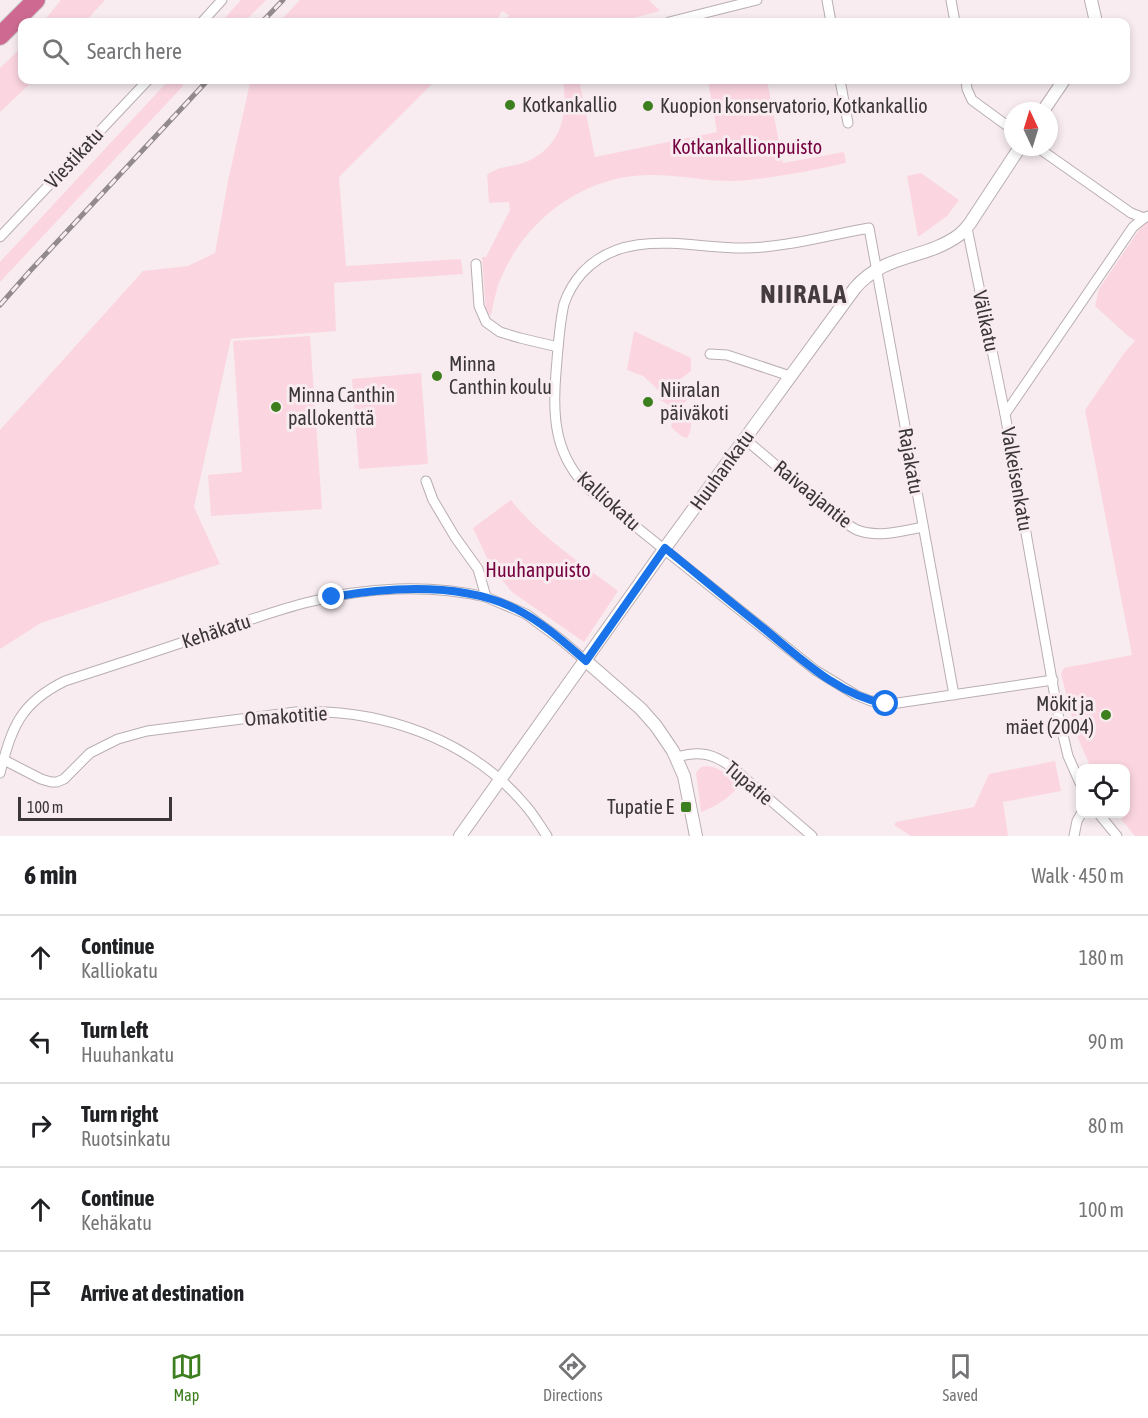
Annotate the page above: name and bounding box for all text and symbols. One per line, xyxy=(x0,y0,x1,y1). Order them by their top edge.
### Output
search box xyxy=(18,18,1130,84)
icon: search xyxy=(39,35,72,68)
text: Search here xyxy=(87,38,182,64)
place label: Kotkankallio xyxy=(522,93,617,116)
place label: Kuopion konservatorio, Kotkankallio xyxy=(660,94,928,117)
marker: Kotkankallio xyxy=(503,98,517,112)
marker: Kuopion konservatorio, Kotkankallio xyxy=(641,99,655,113)
north arrow xyxy=(1004,102,1058,156)
street label: Viestikatu xyxy=(40,123,107,193)
park label: Kotkankallionpuisto xyxy=(672,135,822,158)
district label: NIIRALA xyxy=(760,279,848,309)
street label: Välikatu xyxy=(969,288,1004,354)
place label: Minna Canthin koulu xyxy=(449,352,552,398)
marker: Minna Canthin koulu xyxy=(430,369,444,383)
place label: Niiralan päiväkoti xyxy=(660,378,729,424)
place label: Minna Canthin pallokenttä xyxy=(288,383,395,429)
marker: Niiralan päiväkoti xyxy=(641,395,655,409)
marker: Minna Canthin pallokenttä xyxy=(269,400,283,414)
street label: Huuhankatu xyxy=(685,425,758,514)
street label: Valkeisenkatu xyxy=(997,425,1038,533)
street label: Rajakatu xyxy=(894,426,929,496)
street label: Raivaajantie xyxy=(770,455,857,532)
street label: Kalliokatu xyxy=(573,466,646,535)
park label: Huuhanpuisto xyxy=(485,558,591,581)
route end xyxy=(318,583,344,609)
street label: Kehäkatu xyxy=(179,609,253,652)
route start xyxy=(872,690,898,716)
place label: Mökit ja mäet (2004) xyxy=(1006,692,1094,738)
street label: Omakotitie xyxy=(244,701,328,730)
marker: Mökit ja mäet (2004) xyxy=(1099,708,1113,722)
street label: Tupatie xyxy=(721,756,778,809)
map controls xyxy=(1076,764,1130,818)
button: locate xyxy=(1076,764,1130,818)
scale bar xyxy=(18,794,172,822)
place label: Tupatie E xyxy=(607,795,674,818)
text: 100 m xyxy=(27,798,63,816)
marker: Tupatie E xyxy=(679,800,693,814)
text: 6 min xyxy=(24,860,77,890)
text: Walk · 450 m xyxy=(1032,864,1124,887)
text: Continue xyxy=(81,933,155,959)
icon: ahead xyxy=(24,941,57,974)
text: 180 m xyxy=(1079,946,1124,969)
text: Kalliokatu xyxy=(81,959,158,982)
text: Turn left xyxy=(81,1017,148,1043)
icon: left xyxy=(24,1025,57,1058)
text: 90 m xyxy=(1088,1030,1124,1053)
text: Huuhankatu xyxy=(81,1043,174,1066)
text: Turn right xyxy=(81,1101,158,1127)
icon: right xyxy=(24,1109,57,1142)
text: 80 m xyxy=(1088,1114,1124,1137)
text: Ruotsinkatu xyxy=(81,1127,171,1150)
text: Continue xyxy=(81,1185,155,1211)
icon: ahead xyxy=(24,1193,57,1226)
text: 100 m xyxy=(1079,1198,1124,1221)
text: Kehäkatu xyxy=(81,1211,152,1234)
icon: arrive xyxy=(24,1277,57,1310)
text: Arrive at destination xyxy=(81,1280,244,1306)
tab: Map xyxy=(170,1350,203,1404)
tab: Directions xyxy=(543,1350,603,1404)
tab: Saved xyxy=(943,1350,978,1404)

